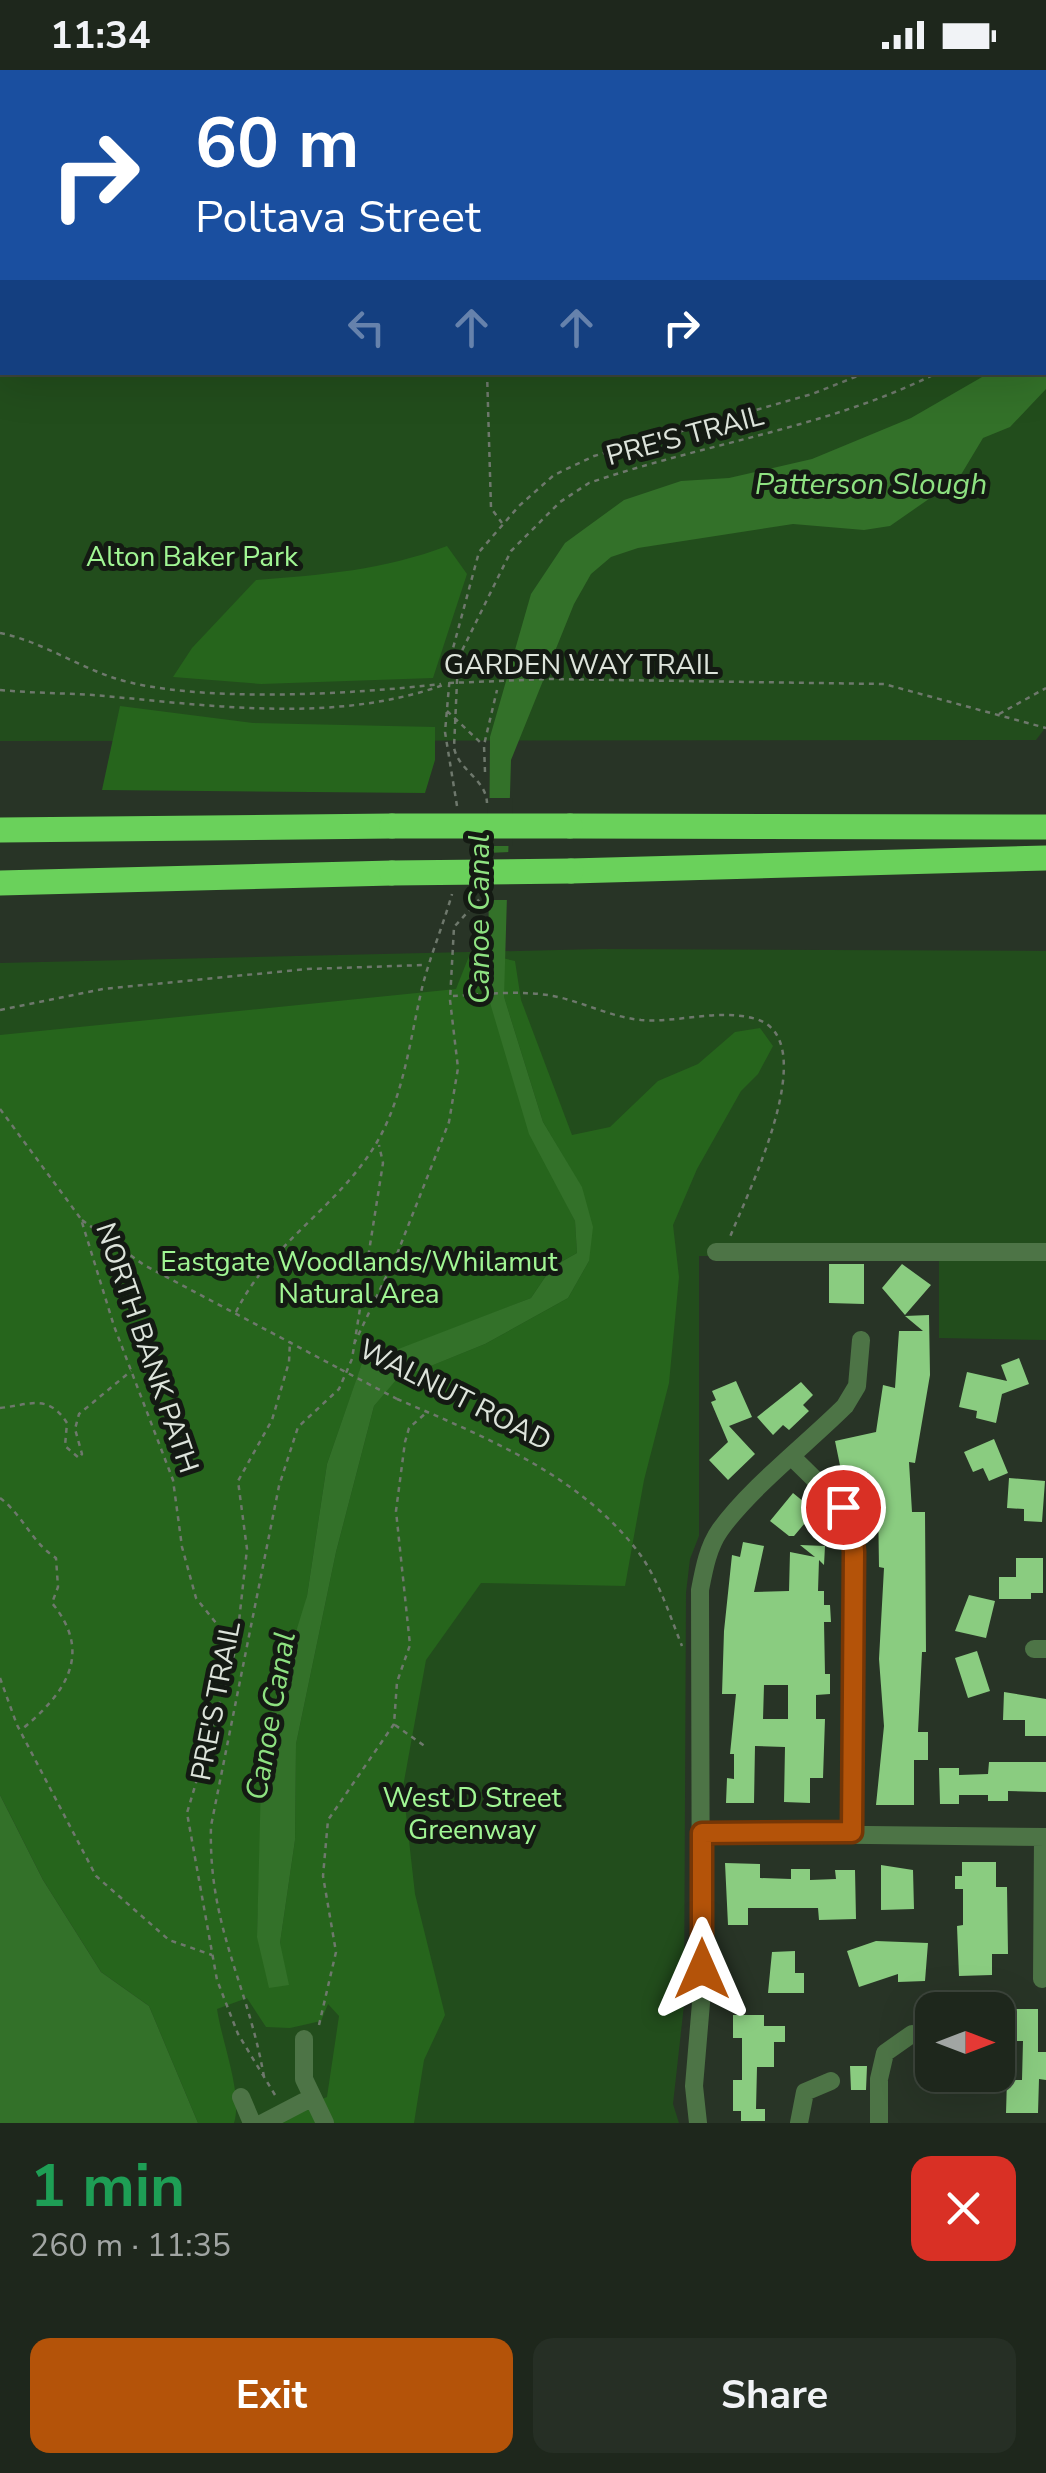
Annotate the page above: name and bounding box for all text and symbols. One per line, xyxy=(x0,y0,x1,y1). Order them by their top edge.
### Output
text: 11:34 xyxy=(50,10,151,61)
text: 60 m xyxy=(195,96,359,192)
icon: right xyxy=(30,110,160,240)
text: Poltava Street xyxy=(195,187,481,248)
icon: left xyxy=(339,300,394,355)
icon: ahead xyxy=(444,300,499,355)
icon: ahead xyxy=(549,300,604,355)
icon: right xyxy=(654,300,709,355)
street label: PRE'S TRAIL xyxy=(602,397,768,475)
water label: Patterson Slough xyxy=(755,464,987,505)
park label: Alton Baker Park xyxy=(86,538,299,576)
street label: GARDEN WAY TRAIL xyxy=(444,646,718,684)
water label: Canoe Canal xyxy=(459,834,500,1004)
street label: NORTH BANK PATH xyxy=(86,1218,208,1478)
park label: Eastgate Woodlands/Whilamut Natural Area xyxy=(160,1243,558,1313)
street label: WALNUT ROAD xyxy=(352,1330,558,1460)
pin xyxy=(801,1465,886,1550)
icon: arrive xyxy=(816,1480,871,1535)
street label: PRE'S TRAIL xyxy=(182,1618,250,1784)
water label: Canoe Canal xyxy=(236,1629,306,1803)
park label: West D Street Greenway xyxy=(383,1779,562,1849)
position arrow xyxy=(650,1917,754,2021)
north arrow xyxy=(915,1992,1015,2092)
map controls xyxy=(915,1992,1015,2092)
text: 1 min xyxy=(30,2145,185,2227)
button: close xyxy=(911,2156,1016,2261)
text: 260 m · 11:35 xyxy=(30,2224,231,2267)
button: Exit xyxy=(30,2338,513,2453)
button: Share xyxy=(533,2338,1016,2453)

